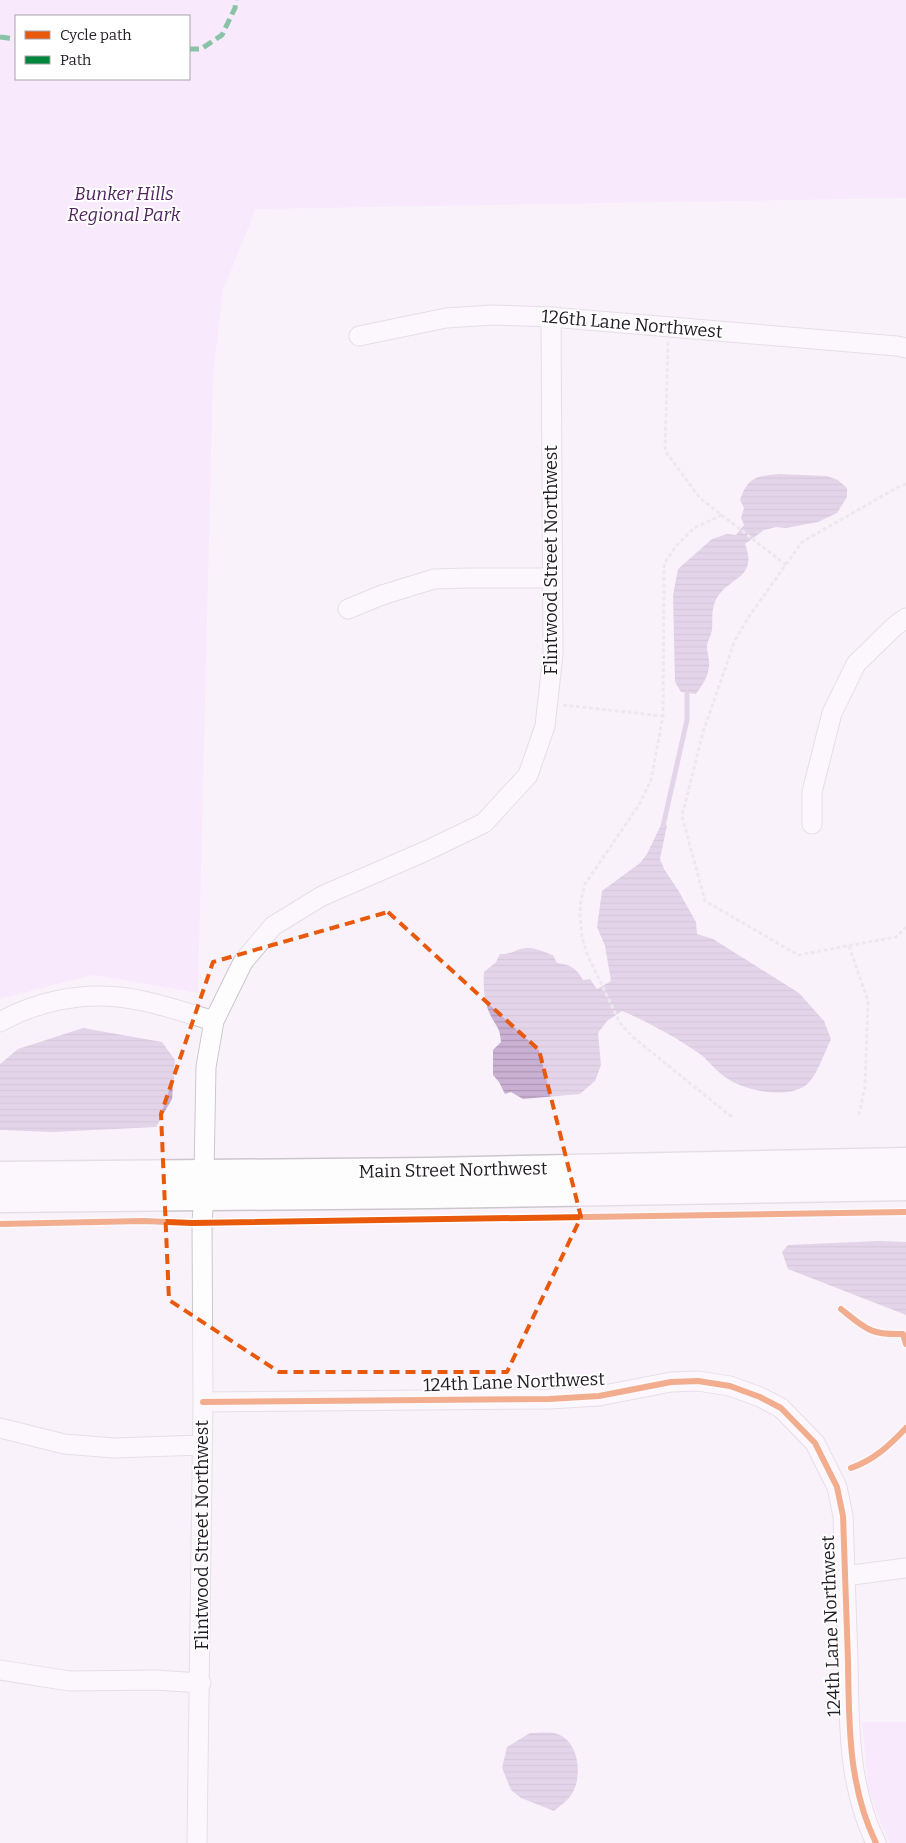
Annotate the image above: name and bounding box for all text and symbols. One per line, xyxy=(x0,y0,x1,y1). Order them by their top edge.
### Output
legend xyxy=(15,15,190,80)
text: Cycle path xyxy=(60,26,132,44)
text: Path xyxy=(60,51,92,69)
park label: Bunker Hills Regional Park xyxy=(68,183,181,226)
street label: 126th Lane Northwest xyxy=(541,305,724,343)
street label: Flintwood Street Northwest xyxy=(540,445,562,675)
street label: Main Street Northwest xyxy=(358,1157,548,1183)
street label: 124th Lane Northwest xyxy=(423,1368,606,1396)
street label: Flintwood Street Northwest xyxy=(191,1420,213,1650)
street label: 124th Lane Northwest xyxy=(817,1534,845,1717)

